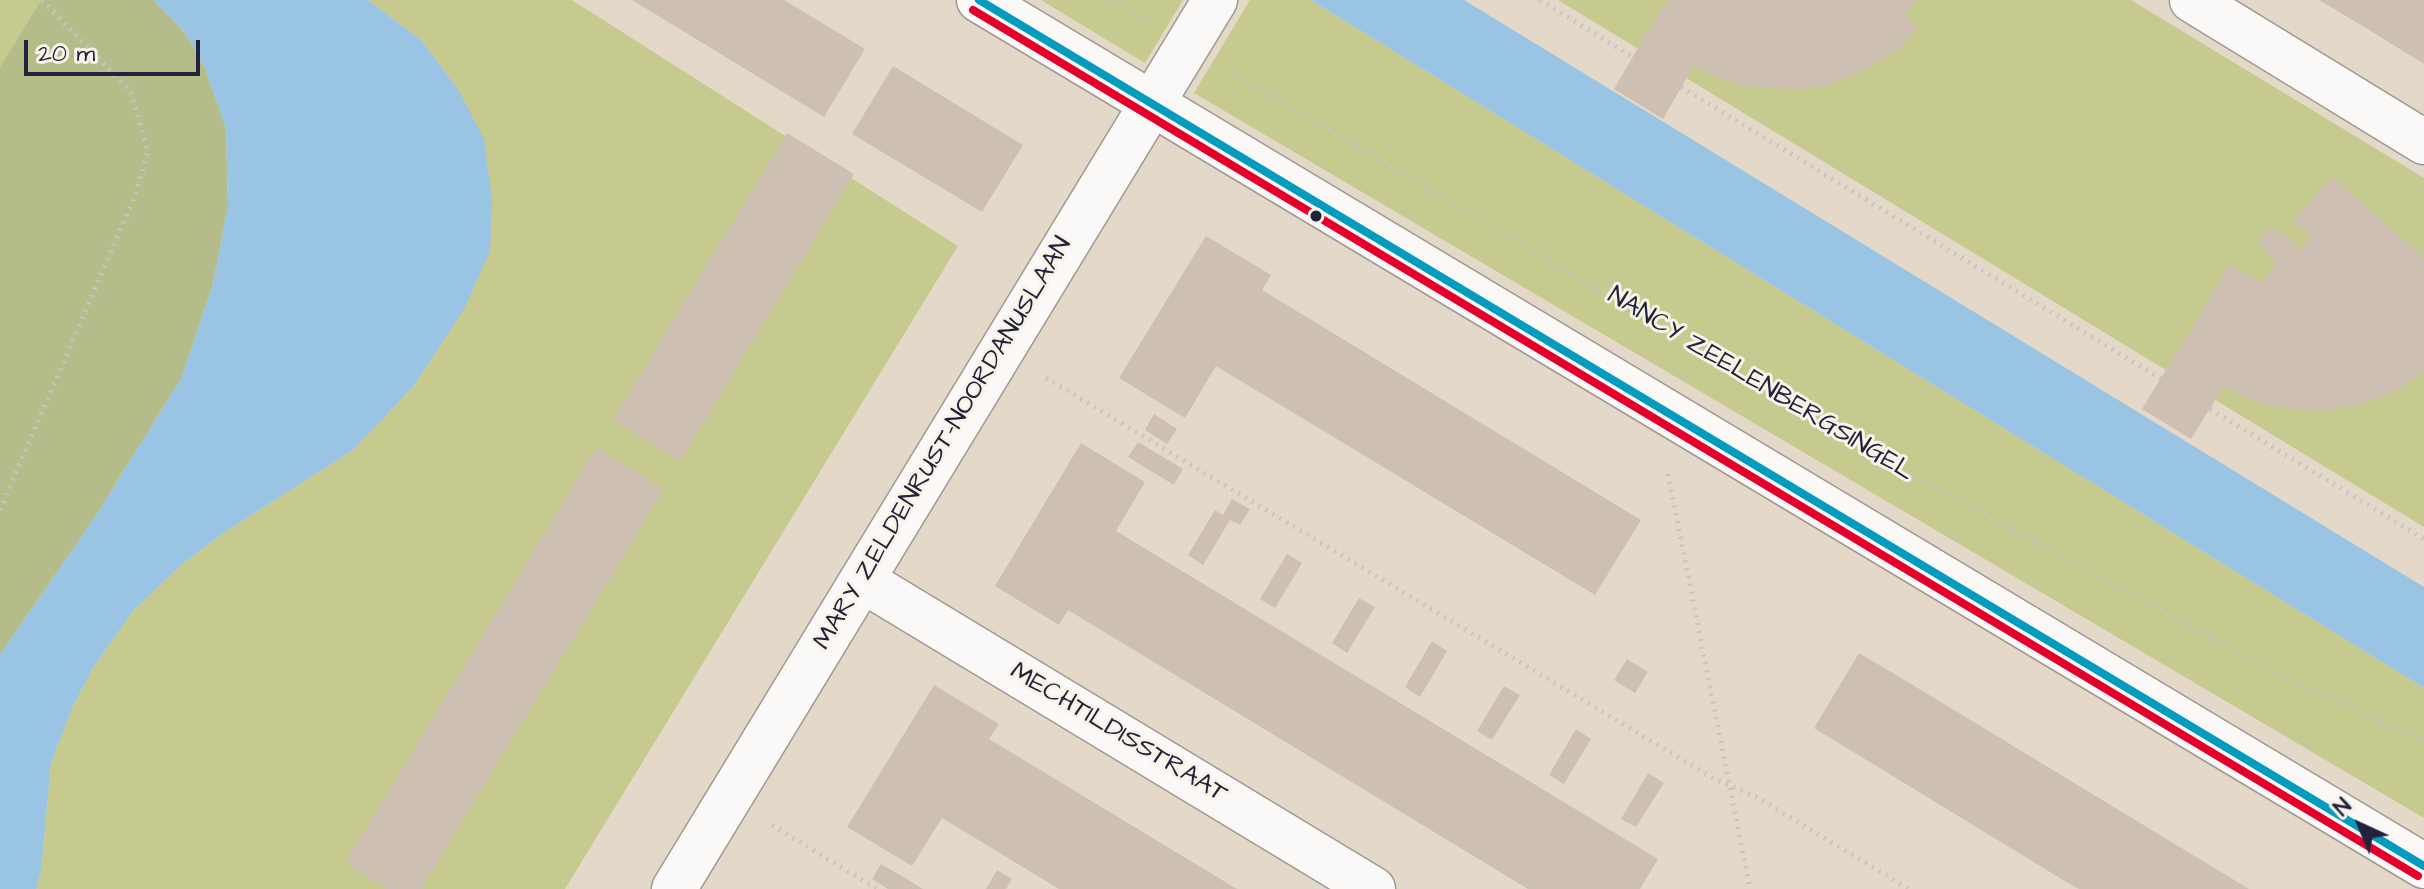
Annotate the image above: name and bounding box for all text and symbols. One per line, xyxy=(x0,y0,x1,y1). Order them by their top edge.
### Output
scale bar xyxy=(28,24,204,74)
text: 20 m xyxy=(38,37,95,71)
unlabelled marker xyxy=(1308,208,1324,224)
street label: MARY ZELDENRUST-NOORDANUSLAAN xyxy=(808,232,1080,656)
street label: NANCY ZEELENBERGSINGEL xyxy=(1601,281,1919,489)
street label: MECHTILDISSTRAAT xyxy=(1004,657,1232,811)
north arrow xyxy=(2320,785,2400,865)
text: N xyxy=(2327,791,2359,823)

